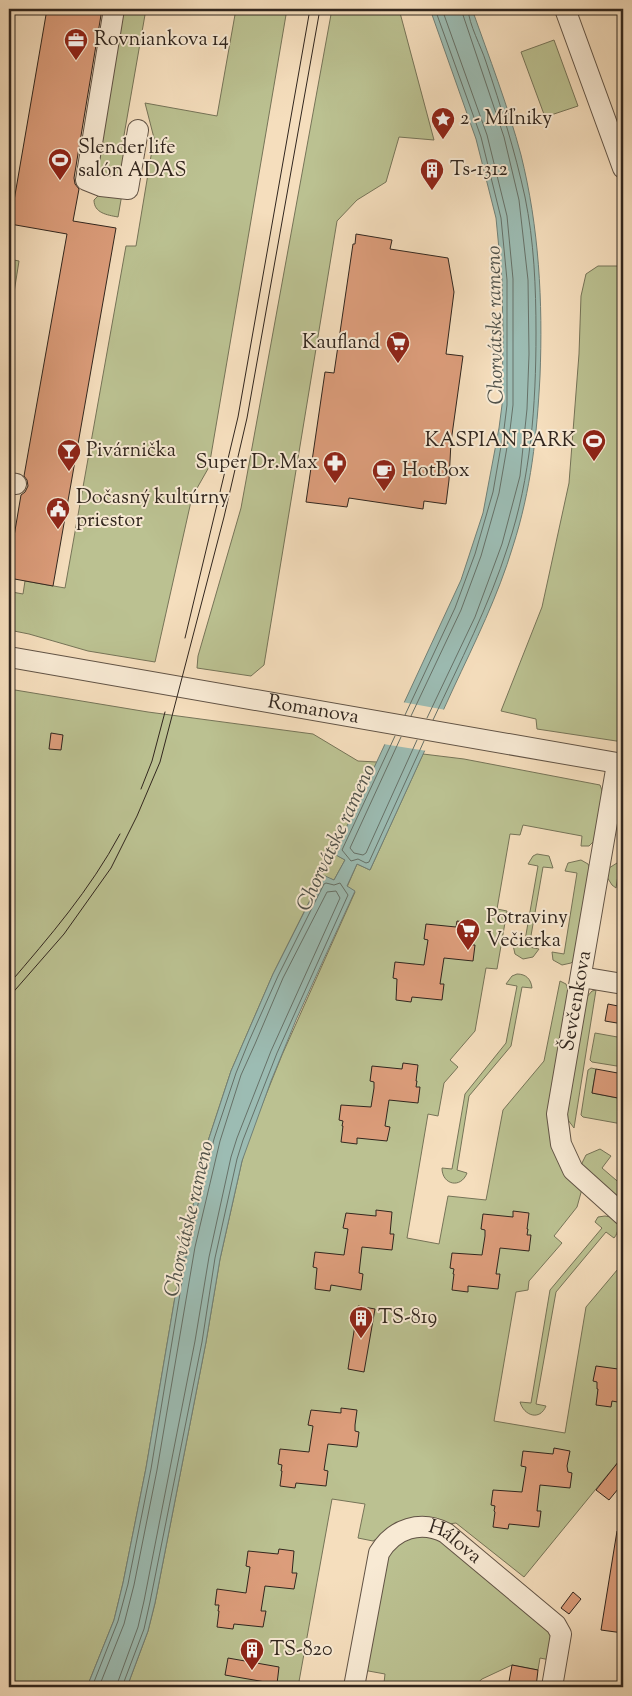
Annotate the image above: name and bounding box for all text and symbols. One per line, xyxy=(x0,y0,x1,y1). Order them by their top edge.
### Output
place label: Rovniankova 14 xyxy=(94,26,229,55)
office icon: Rovniankova 14 xyxy=(63,27,89,61)
place label: 2 - Míľniky xyxy=(460,105,552,134)
place icon: 2 - Míľniky xyxy=(430,106,456,140)
place label: Slender life salón ADAS xyxy=(78,134,186,186)
sports icon: Slender life salón ADAS xyxy=(47,147,73,181)
place label: Ts-1312 xyxy=(450,156,508,185)
building icon: Ts-1312 xyxy=(419,157,445,191)
water label: Chorvátske rameno xyxy=(480,245,512,405)
place label: Kaufland xyxy=(302,329,380,358)
supermarket icon: Kaufland xyxy=(385,330,411,364)
place label: KASPIAN PARK xyxy=(425,427,577,456)
sports icon: KASPIAN PARK xyxy=(581,428,607,462)
place label: Pivárnička xyxy=(86,437,176,466)
bar icon: Pivárnička xyxy=(56,438,82,472)
place label: Super Dr.Max xyxy=(196,449,318,478)
pharmacy icon: Super Dr.Max xyxy=(322,450,348,484)
place label: HotBox xyxy=(402,457,470,486)
cafe icon: HotBox xyxy=(371,458,397,492)
place label: Dočasný kultúrny priestor xyxy=(76,484,229,536)
public building icon: Dočasný kultúrny priestor xyxy=(45,496,71,530)
street label: Romanova xyxy=(265,688,361,732)
water label: Chorvátske rameno xyxy=(290,760,384,916)
place label: Potraviny Večierka xyxy=(486,904,568,956)
supermarket icon: Potraviny Večierka xyxy=(455,917,481,951)
street label: Ševčenkova xyxy=(553,948,600,1054)
water label: Chorvátske rameno xyxy=(157,1138,223,1300)
place label: TS-819 xyxy=(378,1304,437,1333)
building icon: TS-819 xyxy=(348,1305,374,1339)
street label: Hálova xyxy=(425,1513,488,1571)
place label: TS-820 xyxy=(270,1636,333,1665)
building icon: TS-820 xyxy=(239,1637,265,1671)

